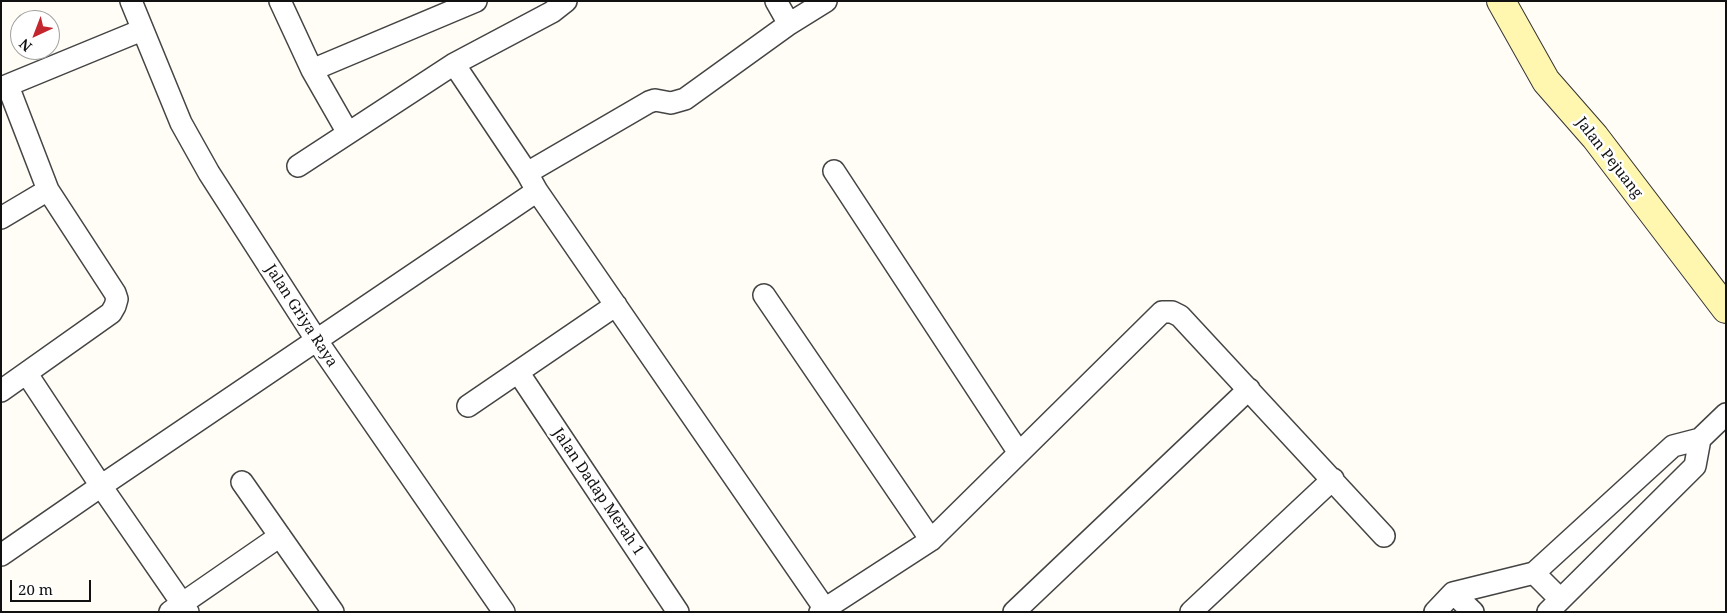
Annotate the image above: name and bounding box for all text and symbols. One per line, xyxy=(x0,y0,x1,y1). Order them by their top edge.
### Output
north arrow xyxy=(10,10,60,60)
text: N xyxy=(15,35,36,56)
street label: Jalan Pejuang xyxy=(1572,114,1646,202)
street label: Jalan Griya Raya xyxy=(261,261,341,371)
street label: Jalan Dadap Merah 1 xyxy=(549,425,647,559)
scale bar xyxy=(12,570,94,602)
text: 20 m xyxy=(18,579,53,599)

